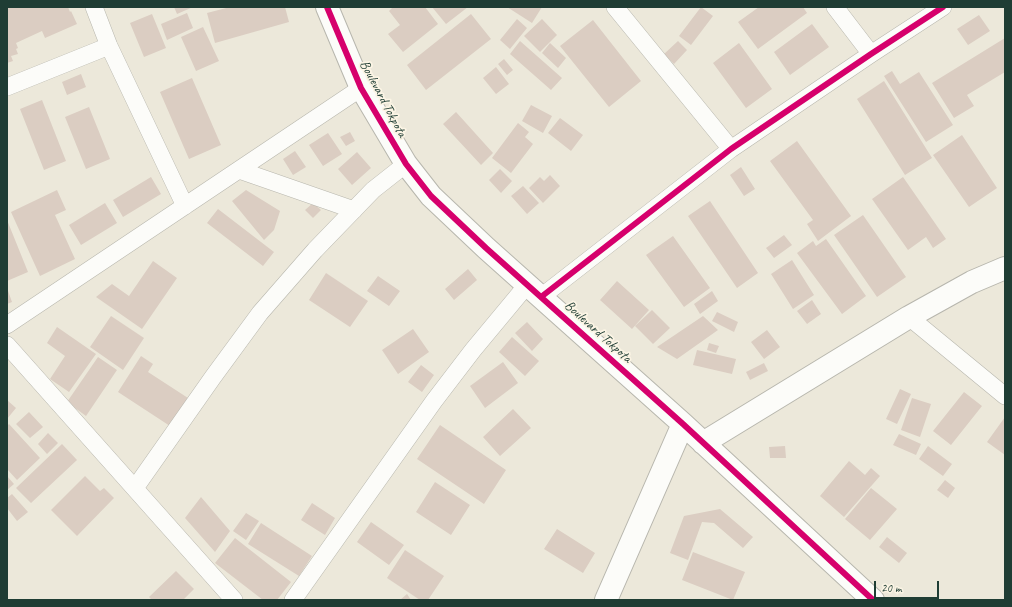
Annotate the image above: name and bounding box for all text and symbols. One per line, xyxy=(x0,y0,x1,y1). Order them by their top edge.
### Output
street label: Boulevard Tokpota xyxy=(356,58,410,140)
street label: Boulevard Tokpota xyxy=(561,297,635,367)
scale bar xyxy=(876,573,941,599)
text: 20 m xyxy=(881,580,901,596)

